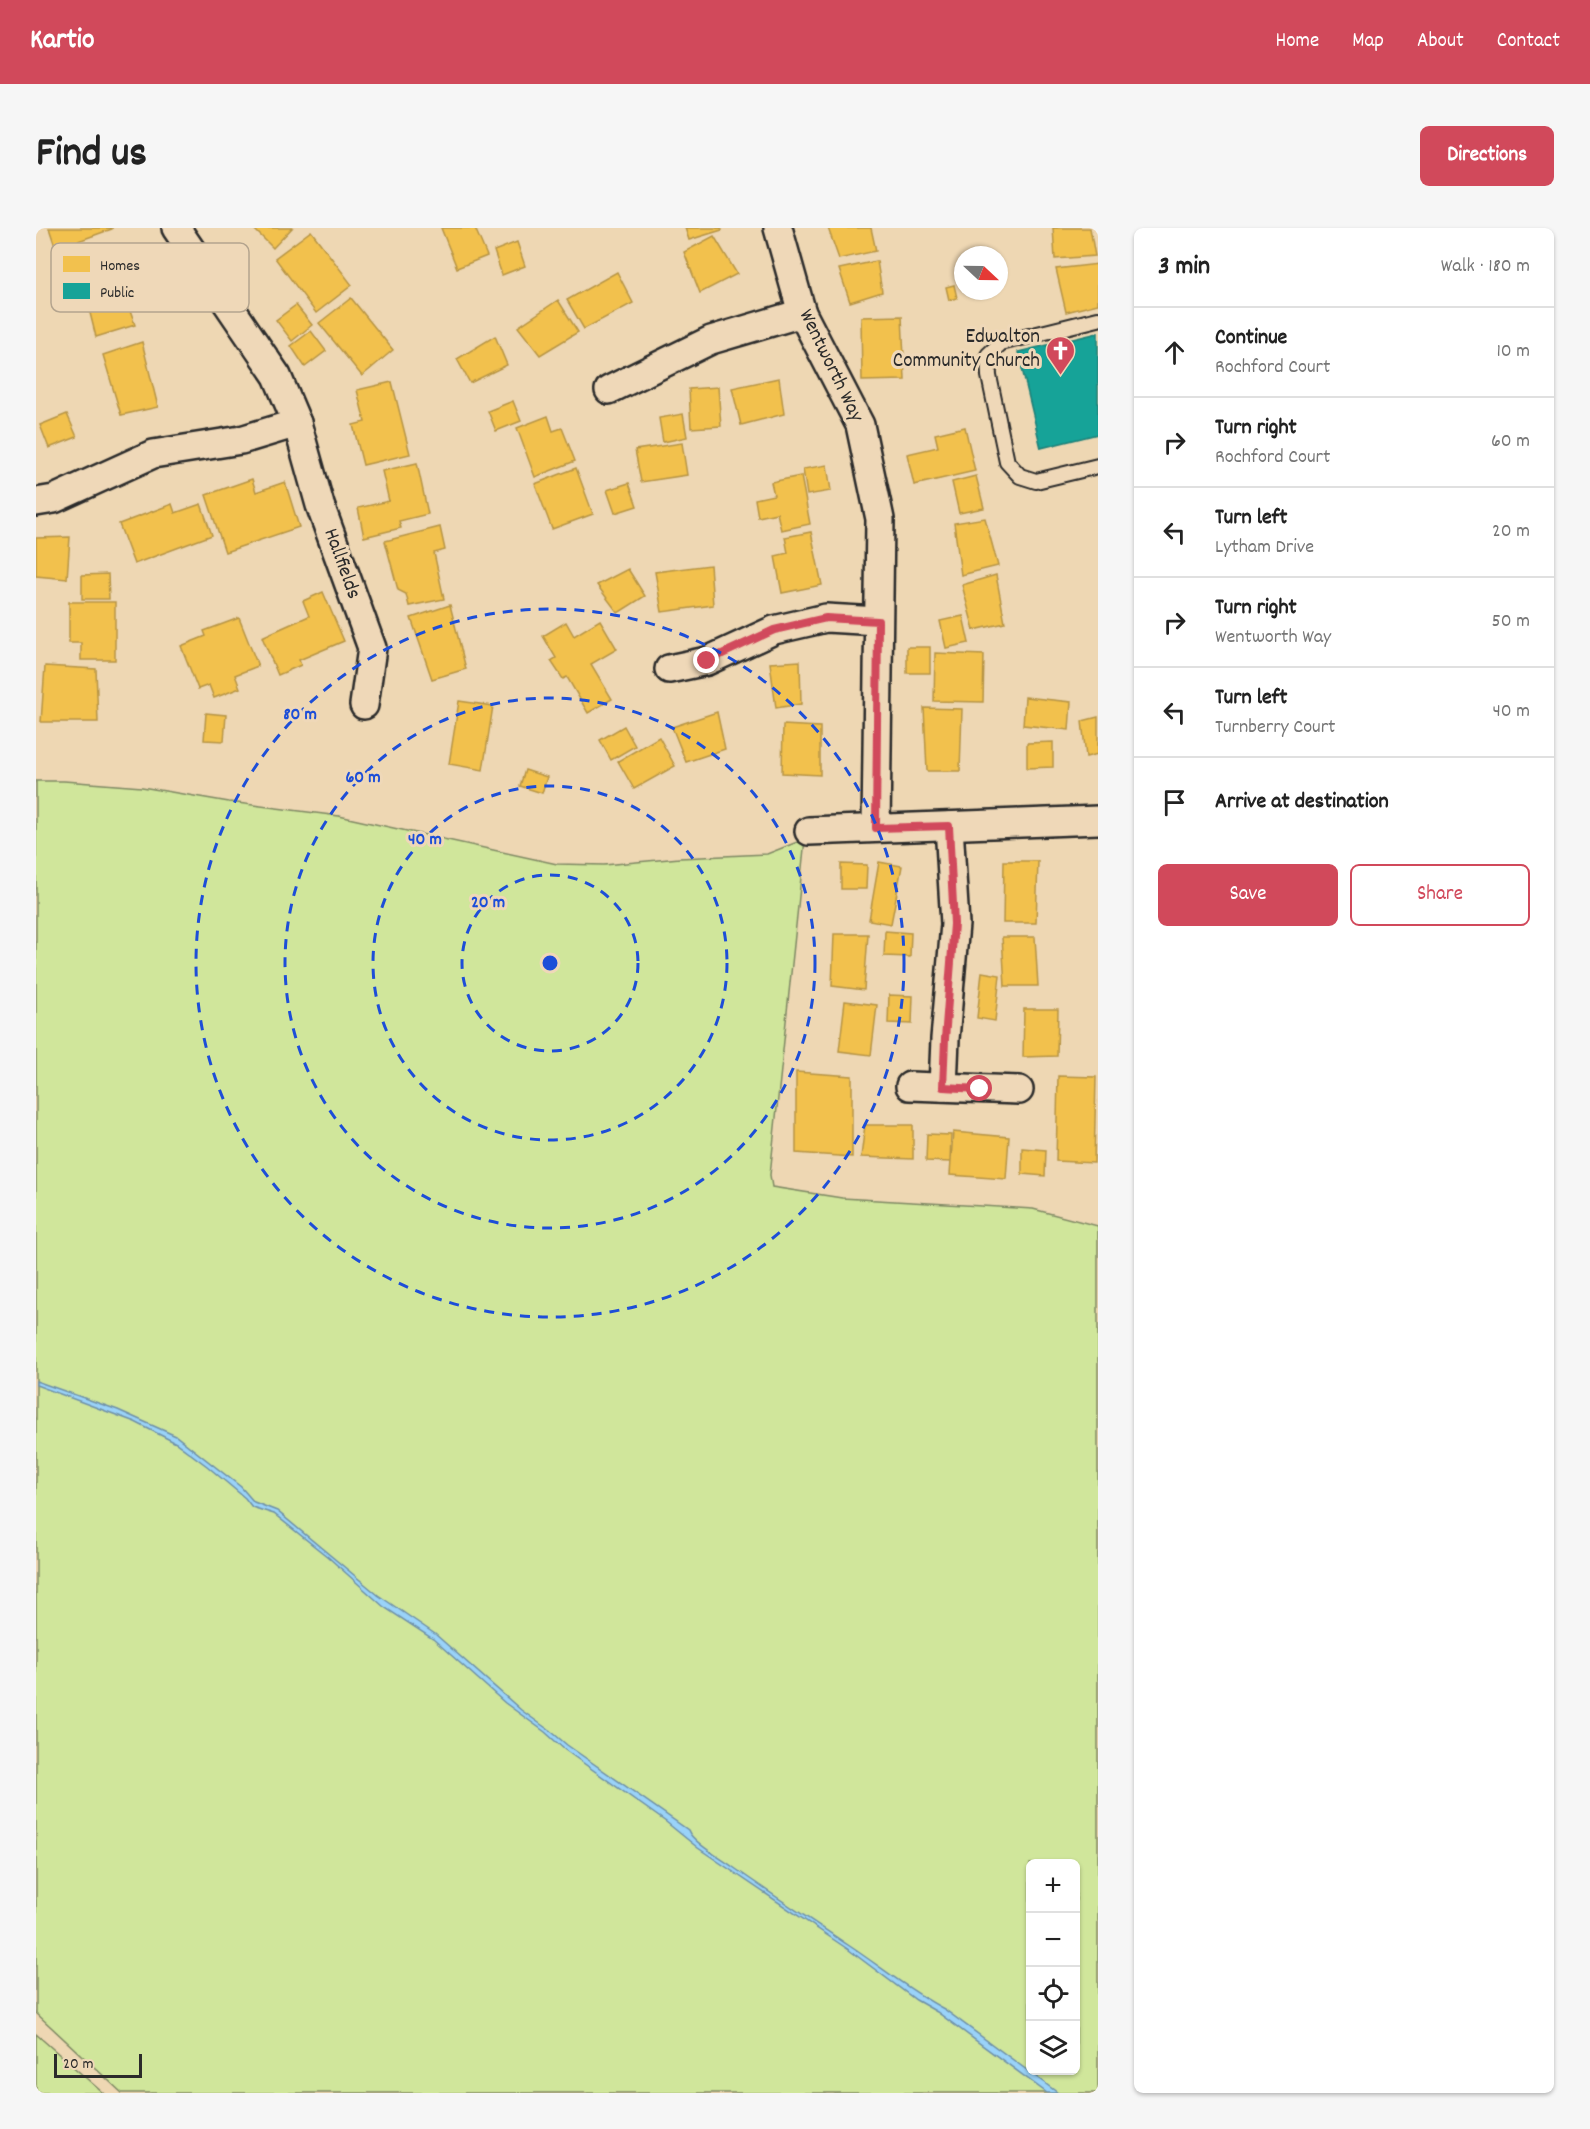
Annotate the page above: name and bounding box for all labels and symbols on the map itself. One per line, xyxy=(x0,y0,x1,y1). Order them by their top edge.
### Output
legend xyxy=(51,243,249,312)
north arrow xyxy=(954,246,1008,300)
text: Homes xyxy=(100,255,140,278)
text: Public xyxy=(100,282,134,305)
street label: Wentworth Way xyxy=(790,305,870,428)
place label: Edwalton Community Church xyxy=(893,323,1040,377)
church icon: Edwalton Community Church xyxy=(1045,334,1077,376)
street label: Hallfields xyxy=(314,524,368,604)
route end xyxy=(693,647,719,673)
text: 80 m xyxy=(283,703,317,728)
text: 60 m xyxy=(345,766,381,791)
text: 40 m xyxy=(408,828,442,853)
text: 20 m xyxy=(471,891,505,916)
centre of rings xyxy=(540,953,560,973)
route start xyxy=(966,1075,992,1101)
scale bar xyxy=(54,2051,142,2078)

